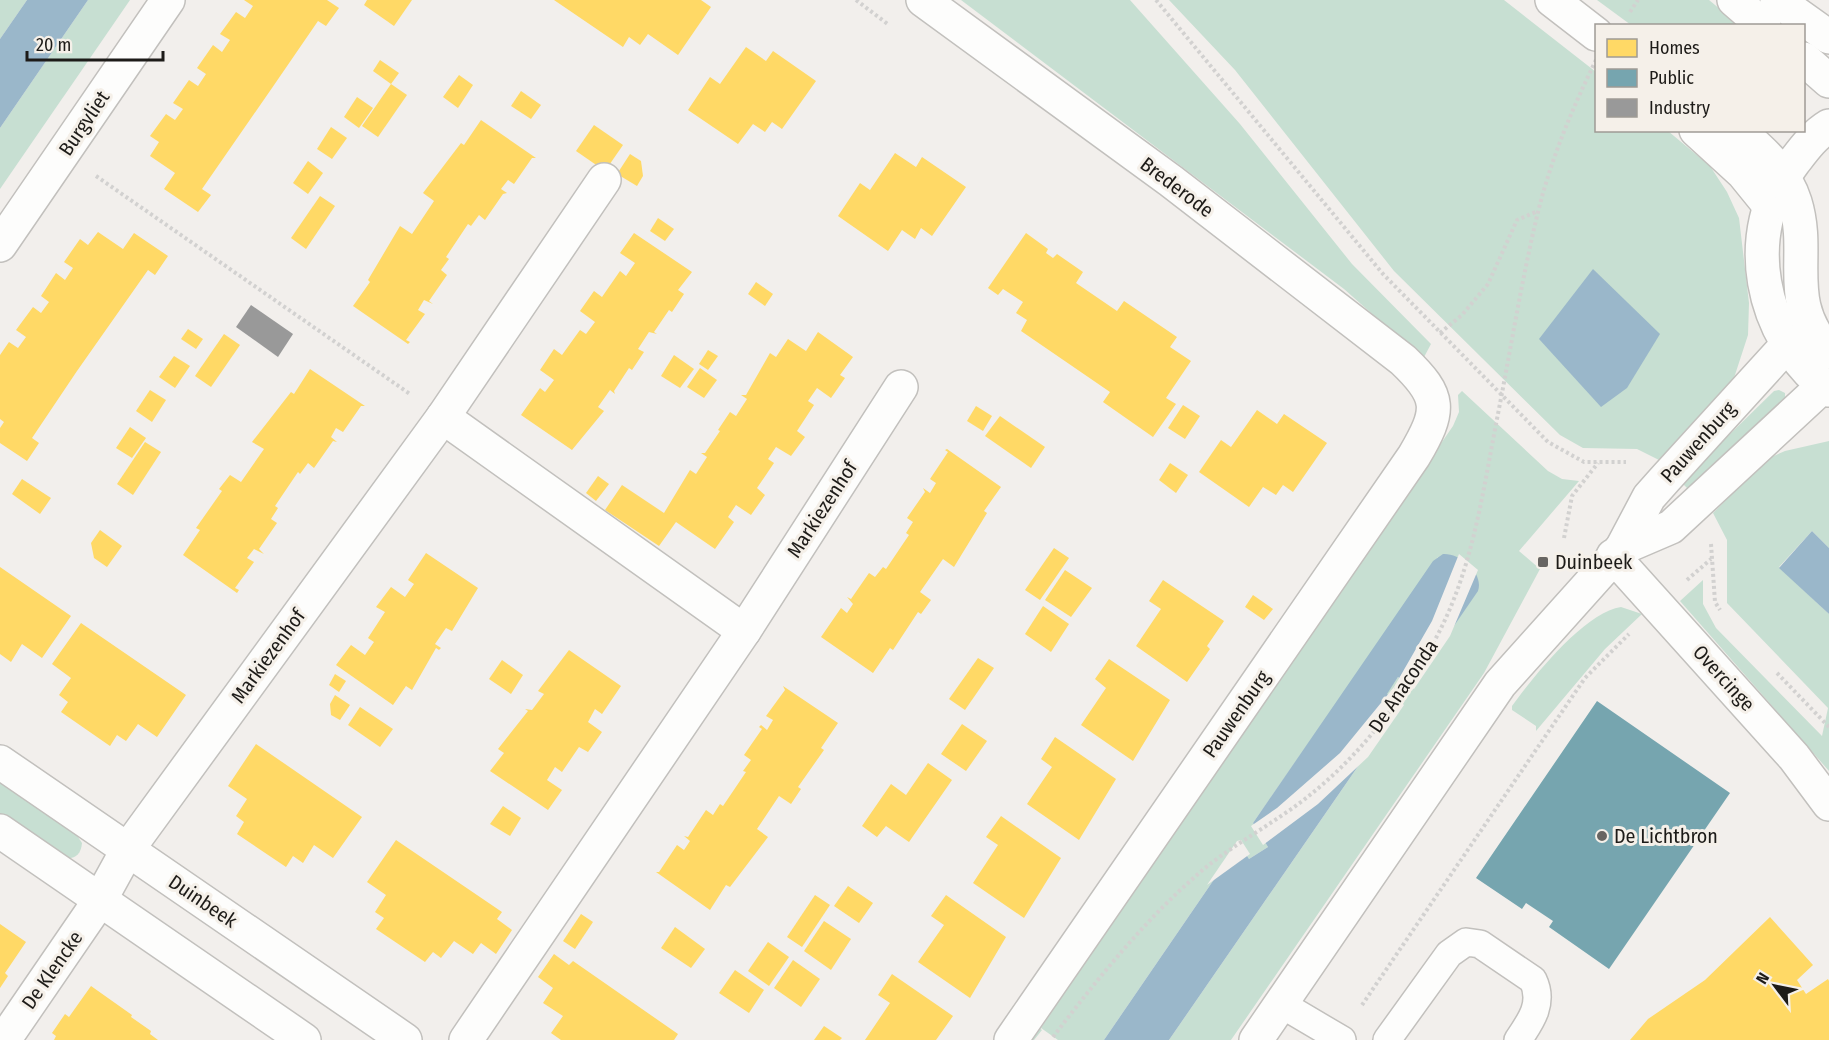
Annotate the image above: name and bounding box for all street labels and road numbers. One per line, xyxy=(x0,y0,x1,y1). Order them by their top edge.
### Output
street label: Burgvliet xyxy=(54,86,115,160)
street label: Brederode xyxy=(1136,152,1218,222)
street label: Pauwenburg xyxy=(1655,396,1741,487)
street label: Markiezenhof xyxy=(782,455,863,562)
street label: Markiezenhof xyxy=(226,603,311,708)
street label: De Anaconda xyxy=(1363,635,1443,737)
street label: Overcinge xyxy=(1688,640,1760,716)
street label: Pauwenburg xyxy=(1197,666,1275,762)
street label: Duinbeek xyxy=(164,869,242,933)
street label: De Klencke xyxy=(16,926,88,1014)

